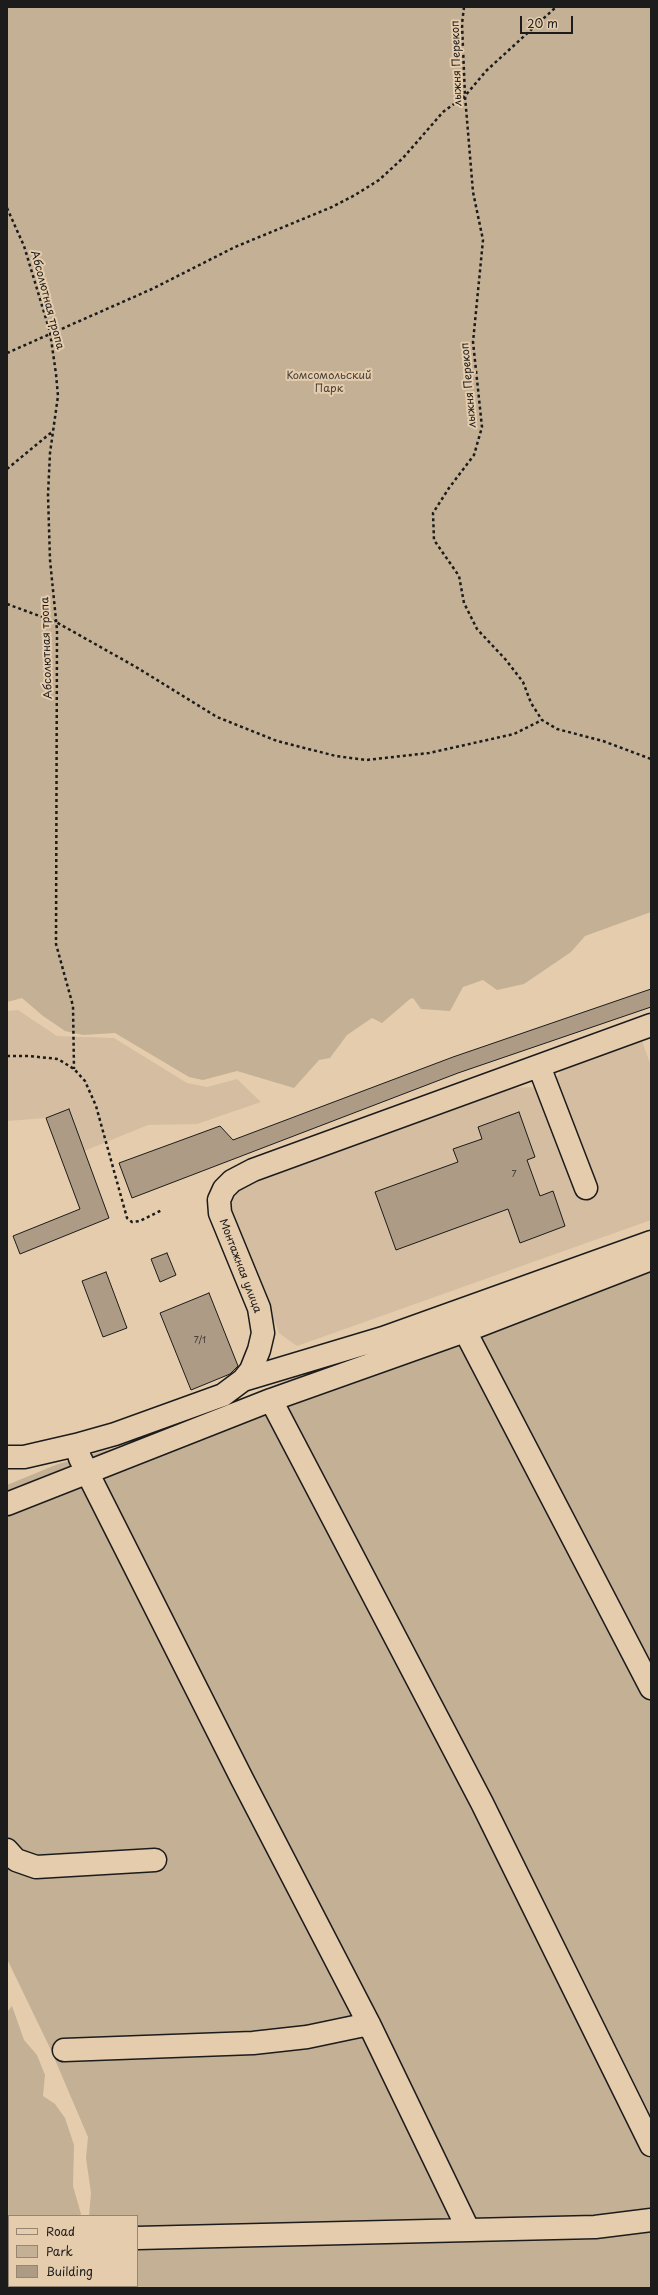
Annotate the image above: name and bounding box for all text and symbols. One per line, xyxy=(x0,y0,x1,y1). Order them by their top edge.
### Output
scale bar xyxy=(522,8,575,34)
text: 20 m xyxy=(527,14,558,32)
street label: лыжня Перекоп xyxy=(449,20,465,106)
street label: Абсолютная тропа xyxy=(27,249,67,351)
street label: лыжня Перекоп xyxy=(459,342,479,428)
park label: Комсомольский Парк xyxy=(286,369,372,395)
street label: Абсолютная тропа xyxy=(39,597,55,699)
house number: 7 xyxy=(511,1170,517,1180)
street label: Монтажная улица xyxy=(216,1217,264,1315)
house number: 7/1 xyxy=(194,1336,206,1346)
legend xyxy=(8,2215,138,2287)
text: Road xyxy=(46,2222,75,2240)
text: Park xyxy=(46,2242,73,2260)
text: Building xyxy=(46,2262,93,2280)

